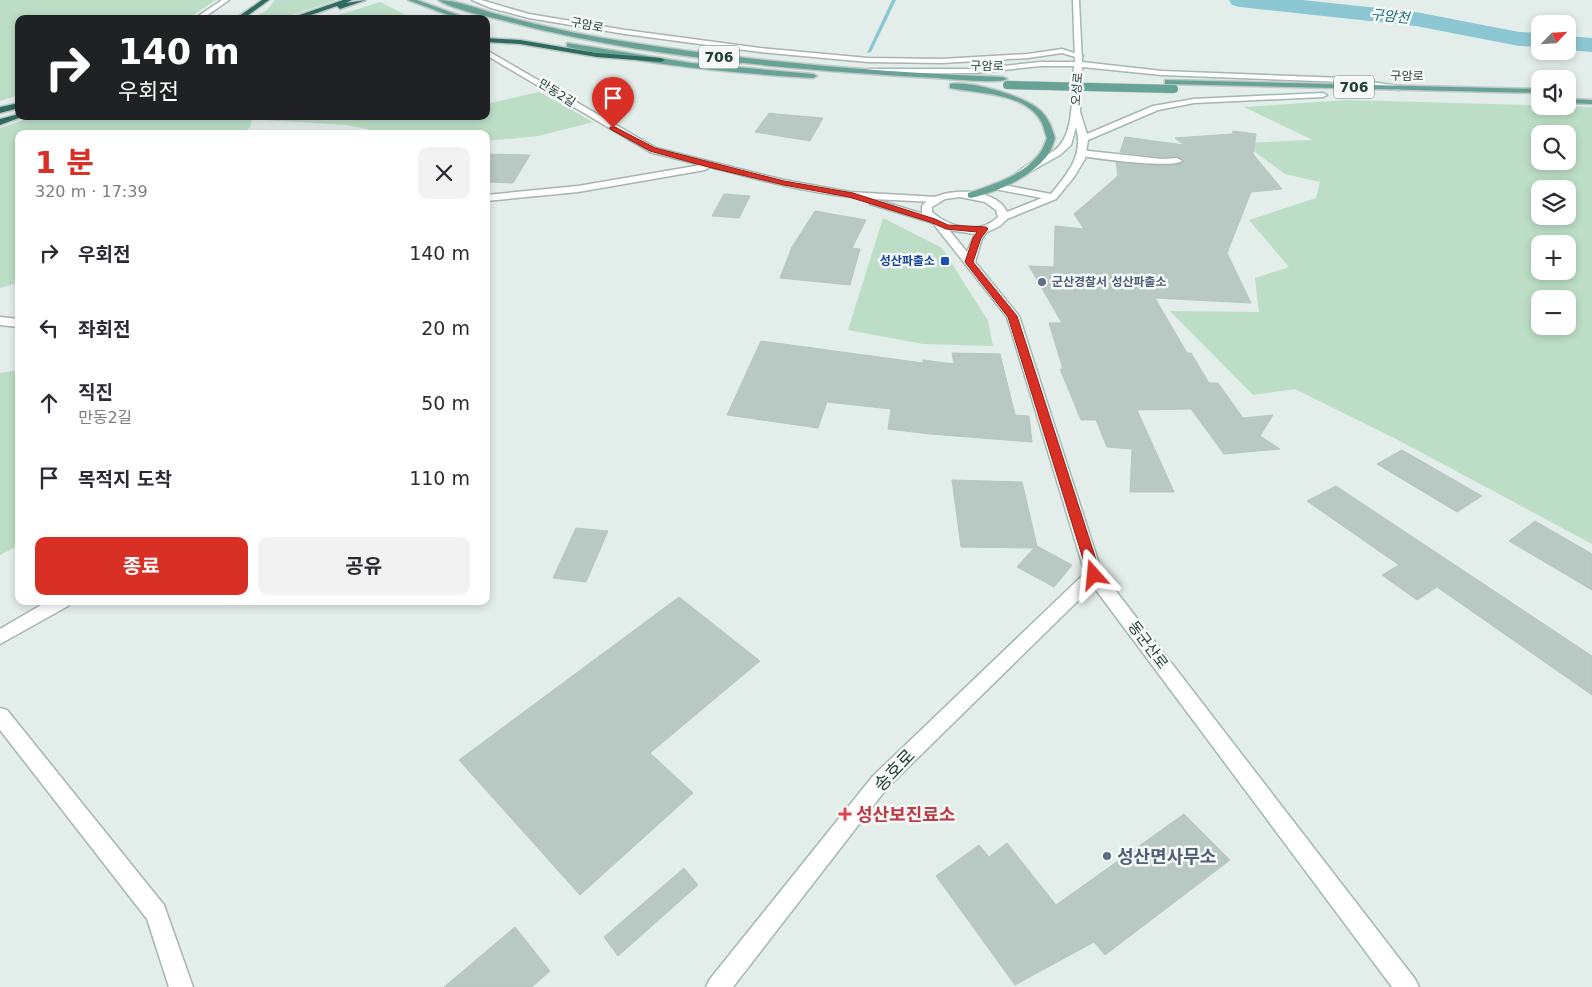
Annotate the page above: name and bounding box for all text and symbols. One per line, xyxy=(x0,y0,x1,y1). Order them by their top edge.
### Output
water label: 구암천 xyxy=(1370,6,1411,26)
street label: 구암로 xyxy=(569,15,605,35)
north arrow xyxy=(1531,15,1576,60)
map controls xyxy=(1531,15,1576,335)
text: 140 m xyxy=(118,32,240,72)
icon: right xyxy=(35,35,100,100)
road number: 706 xyxy=(699,46,739,68)
street label: 구암로 xyxy=(970,59,1004,73)
street label: 구암로 xyxy=(1390,69,1424,83)
button: sound xyxy=(1531,70,1576,115)
street label: 오성로 xyxy=(1069,72,1085,106)
road number: 706 xyxy=(1334,75,1374,98)
street label: 만동2길 xyxy=(536,76,578,110)
pin xyxy=(592,77,634,128)
text: 우회전 xyxy=(118,79,179,104)
icon: arrive xyxy=(599,84,627,112)
button: search xyxy=(1531,125,1576,170)
text: 1 분 xyxy=(35,145,94,180)
button: close xyxy=(418,147,470,199)
button: layers xyxy=(1531,180,1576,225)
text: 320 m · 17:39 xyxy=(35,182,148,201)
button: + xyxy=(1531,235,1576,280)
icon: right xyxy=(35,239,63,267)
text: 140 m xyxy=(409,242,470,264)
text: 우회전 xyxy=(78,243,130,265)
place label: 성산파출소 xyxy=(880,254,935,268)
marker: 성산파출소 xyxy=(939,255,951,267)
place label: 군산경찰서 성산파출소 xyxy=(1052,275,1167,289)
marker: 군산경찰서 성산파출소 xyxy=(1036,276,1048,288)
button: − xyxy=(1531,290,1576,335)
icon: left xyxy=(35,314,63,342)
text: 20 m xyxy=(421,317,470,339)
text: 좌회전 xyxy=(78,318,130,340)
text: 직진 xyxy=(78,381,113,403)
icon: ahead xyxy=(35,389,63,417)
text: 50 m xyxy=(421,392,470,414)
text: 만동2길 xyxy=(78,408,132,427)
icon: arrive xyxy=(35,464,63,492)
text: 110 m xyxy=(409,467,470,489)
text: 목적지 도착 xyxy=(78,468,172,490)
button: 종료 xyxy=(35,537,248,595)
button: 공유 xyxy=(258,537,470,595)
position arrow xyxy=(1067,548,1119,600)
street label: 동군산로 xyxy=(1124,618,1172,672)
street label: 송호로 xyxy=(869,745,919,795)
place label: 성산보진료소 xyxy=(856,804,955,825)
marker: 성산보진료소 xyxy=(838,807,852,821)
place label: 성산면사무소 xyxy=(1117,846,1216,867)
marker: 성산면사무소 xyxy=(1101,850,1113,862)

